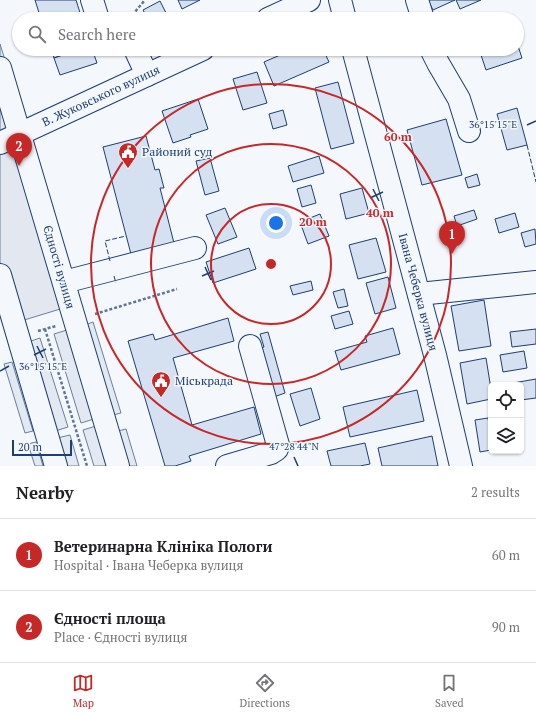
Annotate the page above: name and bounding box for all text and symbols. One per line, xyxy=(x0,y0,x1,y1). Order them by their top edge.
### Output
search box xyxy=(12,12,524,56)
icon: search xyxy=(26,23,48,45)
text: Search here xyxy=(58,24,136,44)
street label: В. Жуковського вулиця xyxy=(39,62,162,129)
text: 36°15'15"E xyxy=(469,118,517,131)
text: 60 m xyxy=(384,129,412,144)
pin: 2 xyxy=(6,133,32,166)
public building icon: Районий суд xyxy=(117,141,139,169)
place label: Районий суд xyxy=(142,144,213,159)
text: 40 m xyxy=(366,205,394,220)
your location xyxy=(266,213,286,233)
text: 20 m xyxy=(299,214,327,229)
pin: 1 xyxy=(439,221,465,254)
street label: Єдності вулиця xyxy=(40,223,79,310)
street label: Івана Чеберка вулиця xyxy=(396,231,441,352)
centre of rings xyxy=(264,257,278,271)
text: 36°15'15"E xyxy=(19,360,67,373)
public building icon: Міськрада xyxy=(150,370,172,398)
place label: Міськрада xyxy=(175,373,233,388)
map controls xyxy=(488,382,524,454)
button: locate xyxy=(488,382,524,418)
button: layers xyxy=(488,418,524,454)
scale bar xyxy=(12,438,72,457)
text: 20 m xyxy=(18,440,42,454)
text: 47°28'44"N xyxy=(269,440,319,453)
text: Nearby xyxy=(16,481,74,504)
text: 2 results xyxy=(471,483,520,501)
text: Ветеринарна Клініка Пологи xyxy=(54,536,273,556)
text: 1 xyxy=(25,546,33,564)
text: 60 m xyxy=(492,546,520,564)
text: Hospital · Івана Чеберка вулиця xyxy=(54,556,244,574)
text: Єдності площа xyxy=(54,608,166,628)
text: 2 xyxy=(25,618,33,636)
text: 90 m xyxy=(492,618,520,636)
text: Place · Єдності вулиця xyxy=(54,628,187,646)
tab: Map xyxy=(72,672,94,710)
tab: Directions xyxy=(239,672,290,710)
tab: Saved xyxy=(435,672,464,710)

